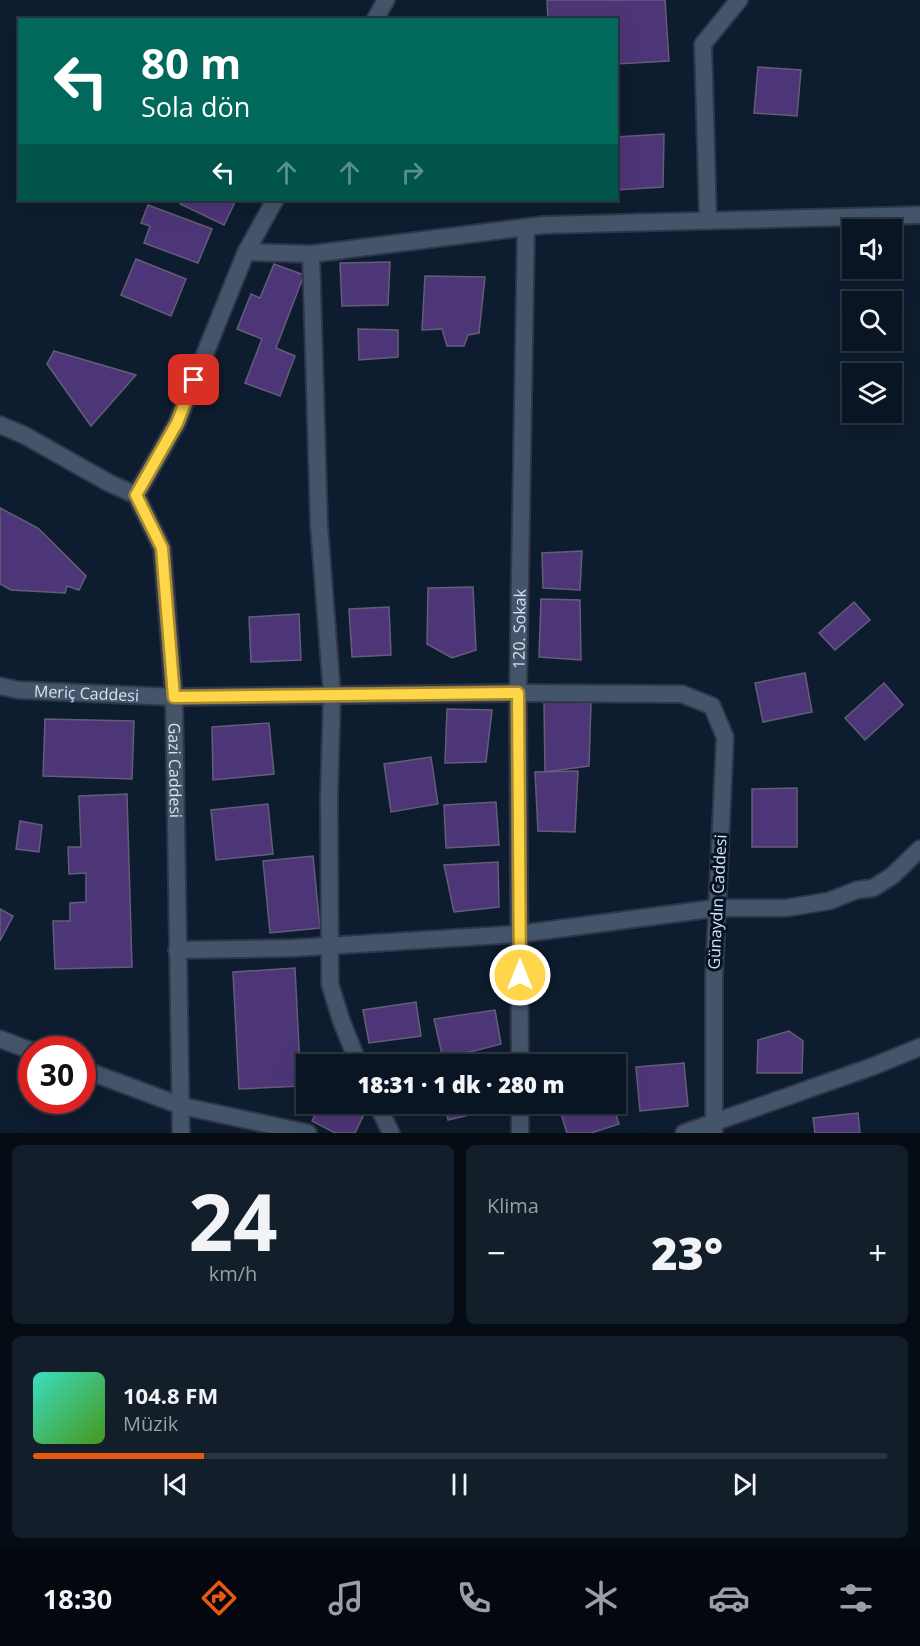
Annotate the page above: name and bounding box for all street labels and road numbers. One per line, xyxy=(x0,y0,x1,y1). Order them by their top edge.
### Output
street label: 120. Sokak xyxy=(507,588,531,669)
street label: Meriç Caddesi xyxy=(34,680,139,706)
street label: Gazi Caddesi xyxy=(163,722,187,818)
street label: Günaydın Caddesi xyxy=(702,834,732,970)

